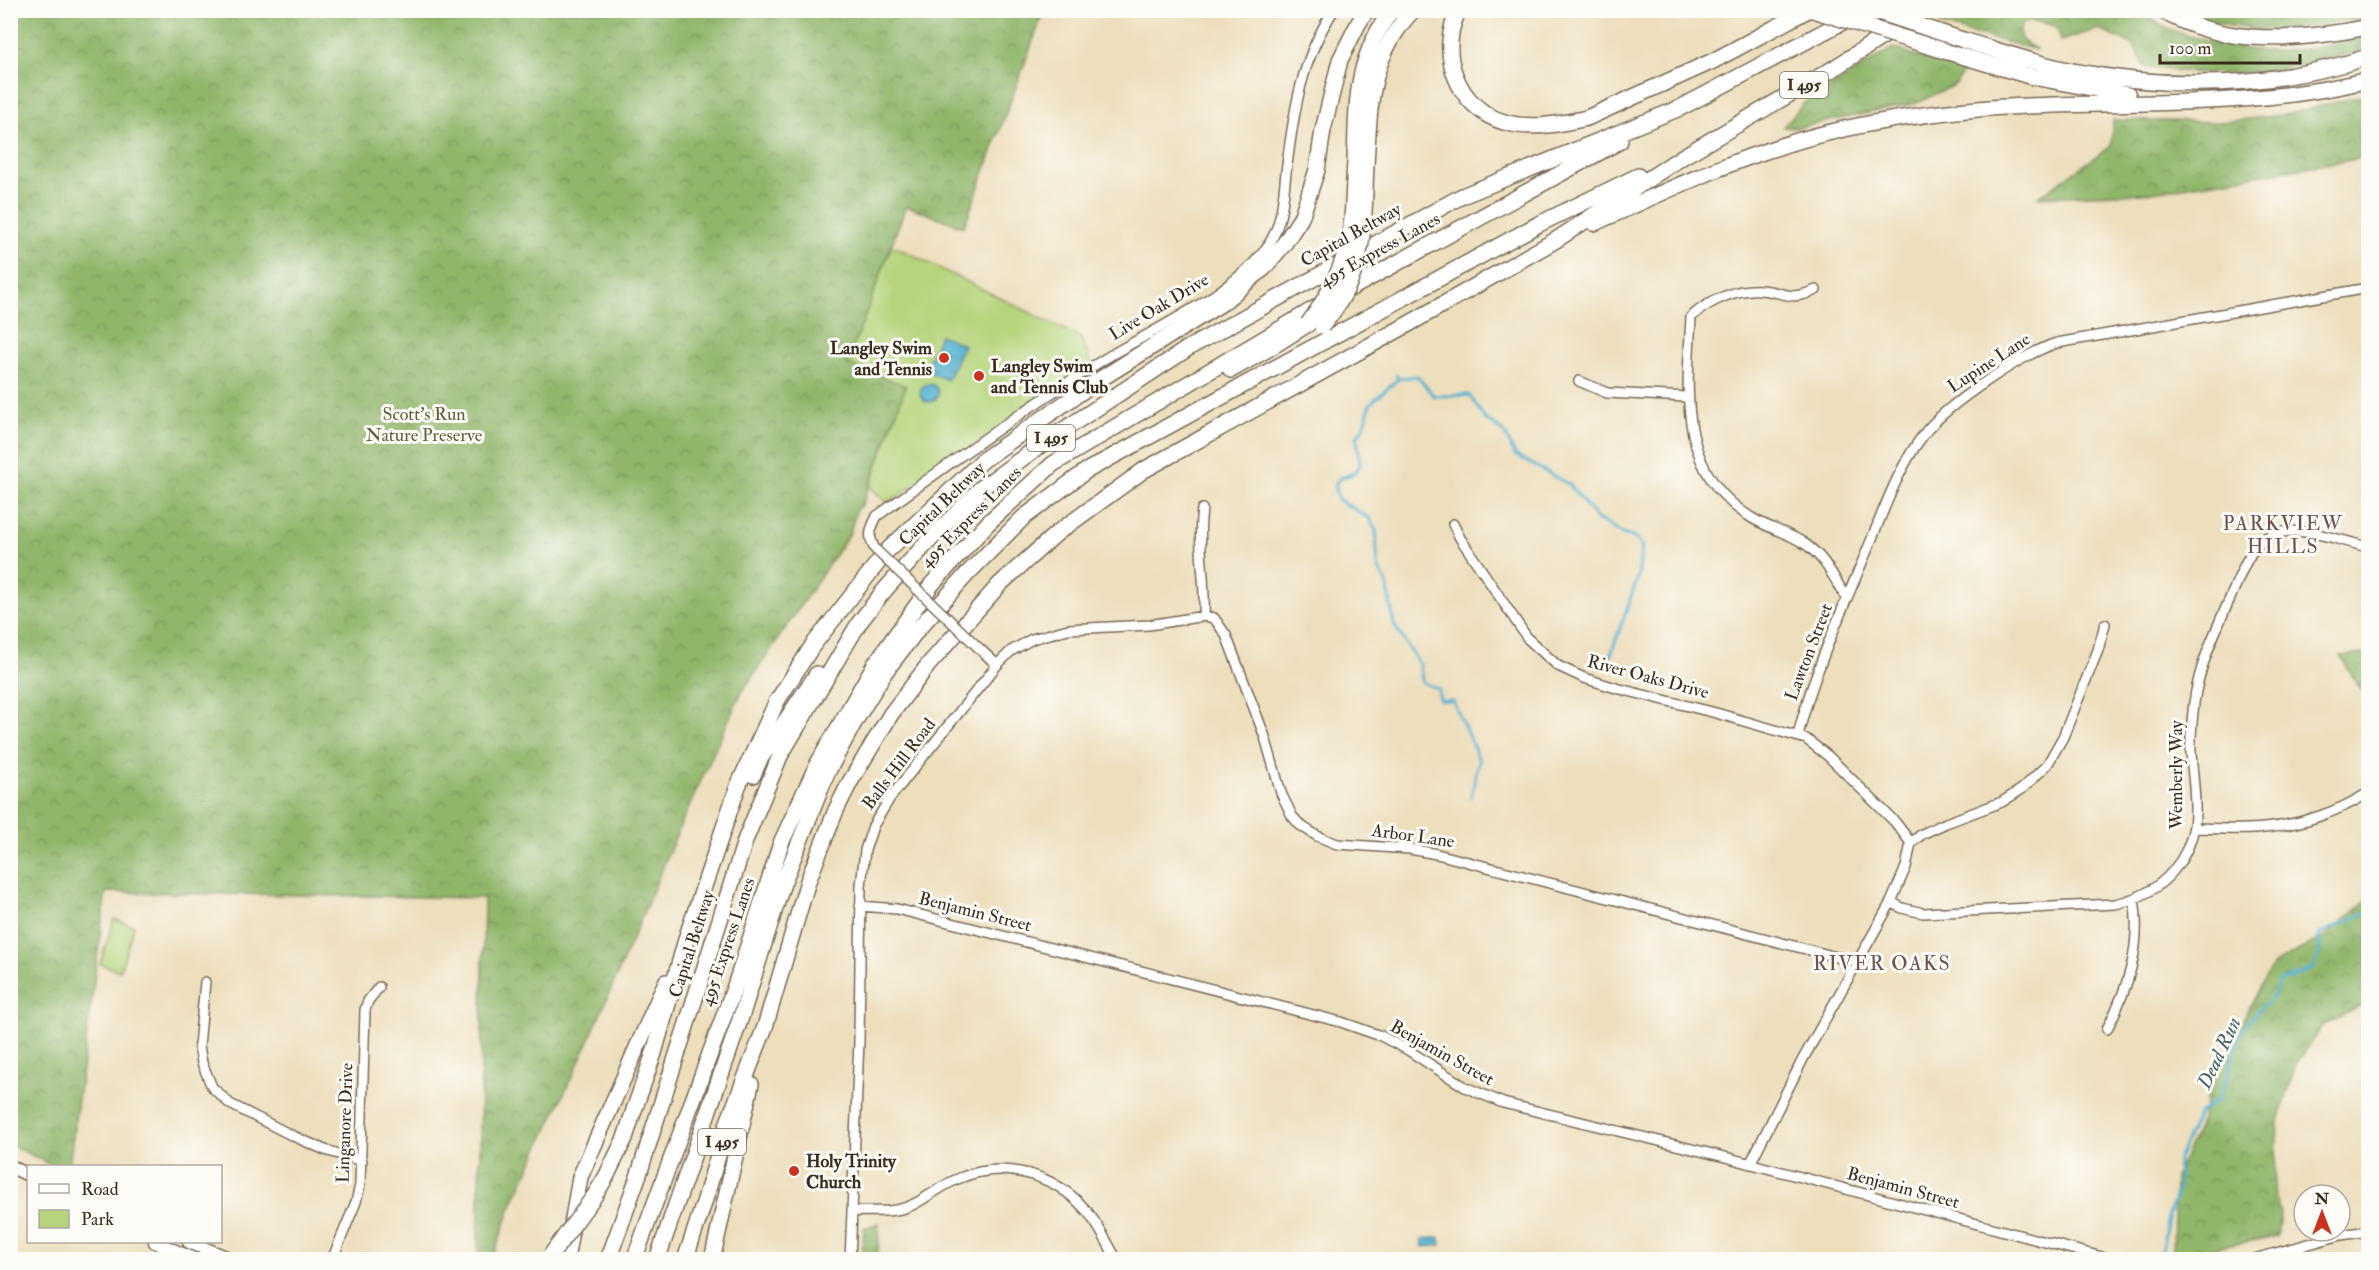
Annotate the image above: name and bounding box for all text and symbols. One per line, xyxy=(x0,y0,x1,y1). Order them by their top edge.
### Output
scale bar xyxy=(2160,27,2300,65)
text: 100 m xyxy=(2169,37,2212,60)
road number: I 495 xyxy=(1780,72,1828,98)
street label: Capital Beltway xyxy=(1297,197,1406,272)
street label: 495 Express Lanes xyxy=(1316,207,1444,293)
street label: Live Oak Drive xyxy=(1105,268,1213,346)
street label: Lupine Lane xyxy=(1943,327,2035,398)
place label: Langley Swim and Tennis xyxy=(830,337,933,381)
marker: Langley Swim and Tennis xyxy=(937,351,951,365)
place label: Langley Swim and Tennis Club xyxy=(991,355,1108,399)
marker: Langley Swim and Tennis Club xyxy=(972,369,986,383)
park label: Scott's Run Nature Preserve xyxy=(366,403,483,447)
road number: I 495 xyxy=(1027,425,1075,451)
street label: Capital Beltway xyxy=(894,456,991,551)
street label: 495 Express Lanes xyxy=(915,461,1027,573)
district label: PARKVIEW HILLS xyxy=(2223,511,2343,559)
street label: Lawton Street xyxy=(1780,600,1838,704)
street label: River Oaks Drive xyxy=(1585,650,1712,704)
street label: Balls Hill Road xyxy=(857,714,941,814)
street label: Wemberly Way xyxy=(2165,719,2188,831)
street label: Arbor Lane xyxy=(1369,819,1456,853)
street label: 495 Express Lanes xyxy=(695,875,761,1009)
street label: Capital Beltway xyxy=(664,886,721,1001)
street label: Benjamin Street xyxy=(916,887,1034,937)
district label: RIVER OAKS xyxy=(1813,951,1951,976)
water label: Dead Run xyxy=(2191,1013,2246,1094)
street label: Benjamin Street xyxy=(1386,1015,1498,1091)
street label: Linganore Drive xyxy=(331,1062,359,1184)
road number: I 495 xyxy=(698,1129,746,1155)
place label: Holy Trinity Church xyxy=(806,1150,897,1194)
street label: Benjamin Street xyxy=(1844,1162,1962,1214)
marker: Holy Trinity Church xyxy=(787,1164,801,1178)
legend xyxy=(27,1165,222,1243)
text: Road xyxy=(81,1178,119,1201)
north arrow xyxy=(2292,1183,2352,1243)
text: N xyxy=(2314,1189,2330,1209)
text: Park xyxy=(81,1208,114,1231)

